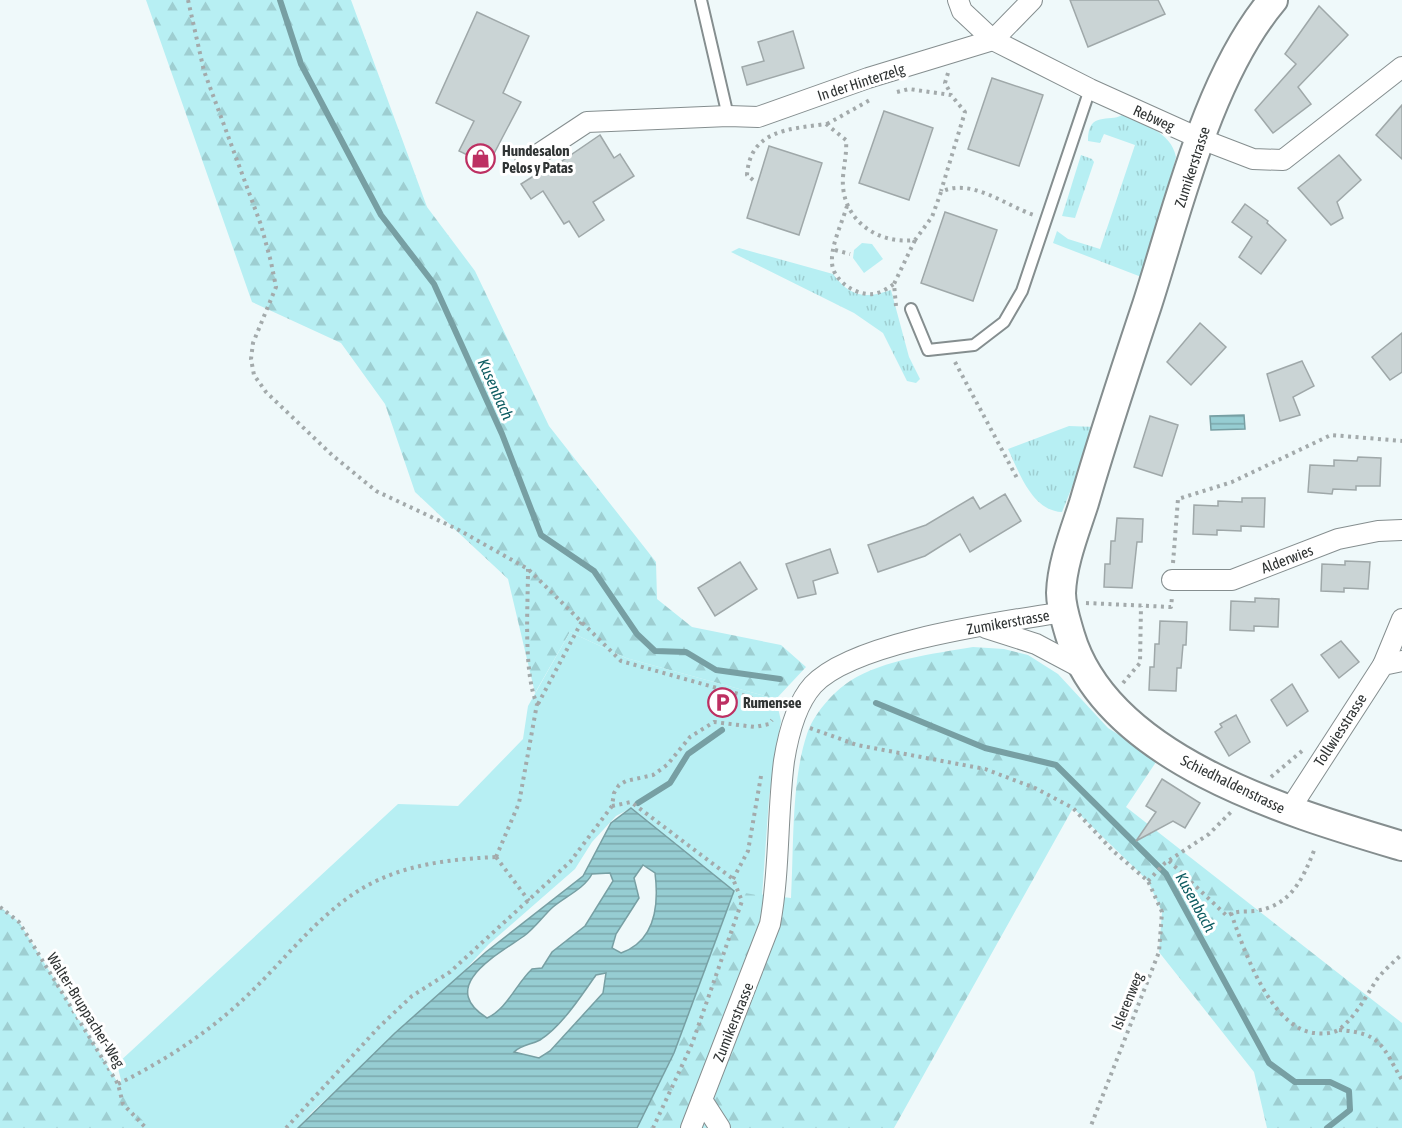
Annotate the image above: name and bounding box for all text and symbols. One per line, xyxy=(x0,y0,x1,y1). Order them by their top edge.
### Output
street label: In der Hinterzelg xyxy=(815,60,907,104)
street label: Rebweg xyxy=(1131,101,1178,135)
street label: Zumikerstrasse xyxy=(1171,124,1213,210)
place label: Hundesalon Pelos y Patas xyxy=(502,142,574,176)
shop icon: Hundesalon Pelos y Patas xyxy=(465,143,497,175)
water label: Kusenbach xyxy=(475,356,517,422)
street label: Alderwies xyxy=(1259,541,1315,577)
street label: Zumikerstrasse xyxy=(965,606,1051,638)
parking icon: Rumensee xyxy=(706,686,738,718)
street label: Tollwiesstrasse xyxy=(1310,690,1370,770)
place label: Rumensee xyxy=(743,694,802,711)
street label: Schiedhaldenstrasse xyxy=(1178,751,1288,817)
water label: Kusenbach xyxy=(1172,869,1220,935)
street label: Walter-Bruppacher-Weg xyxy=(44,950,128,1071)
street label: Islerenweg xyxy=(1108,969,1146,1032)
street label: Zumikerstrasse xyxy=(709,980,757,1064)

